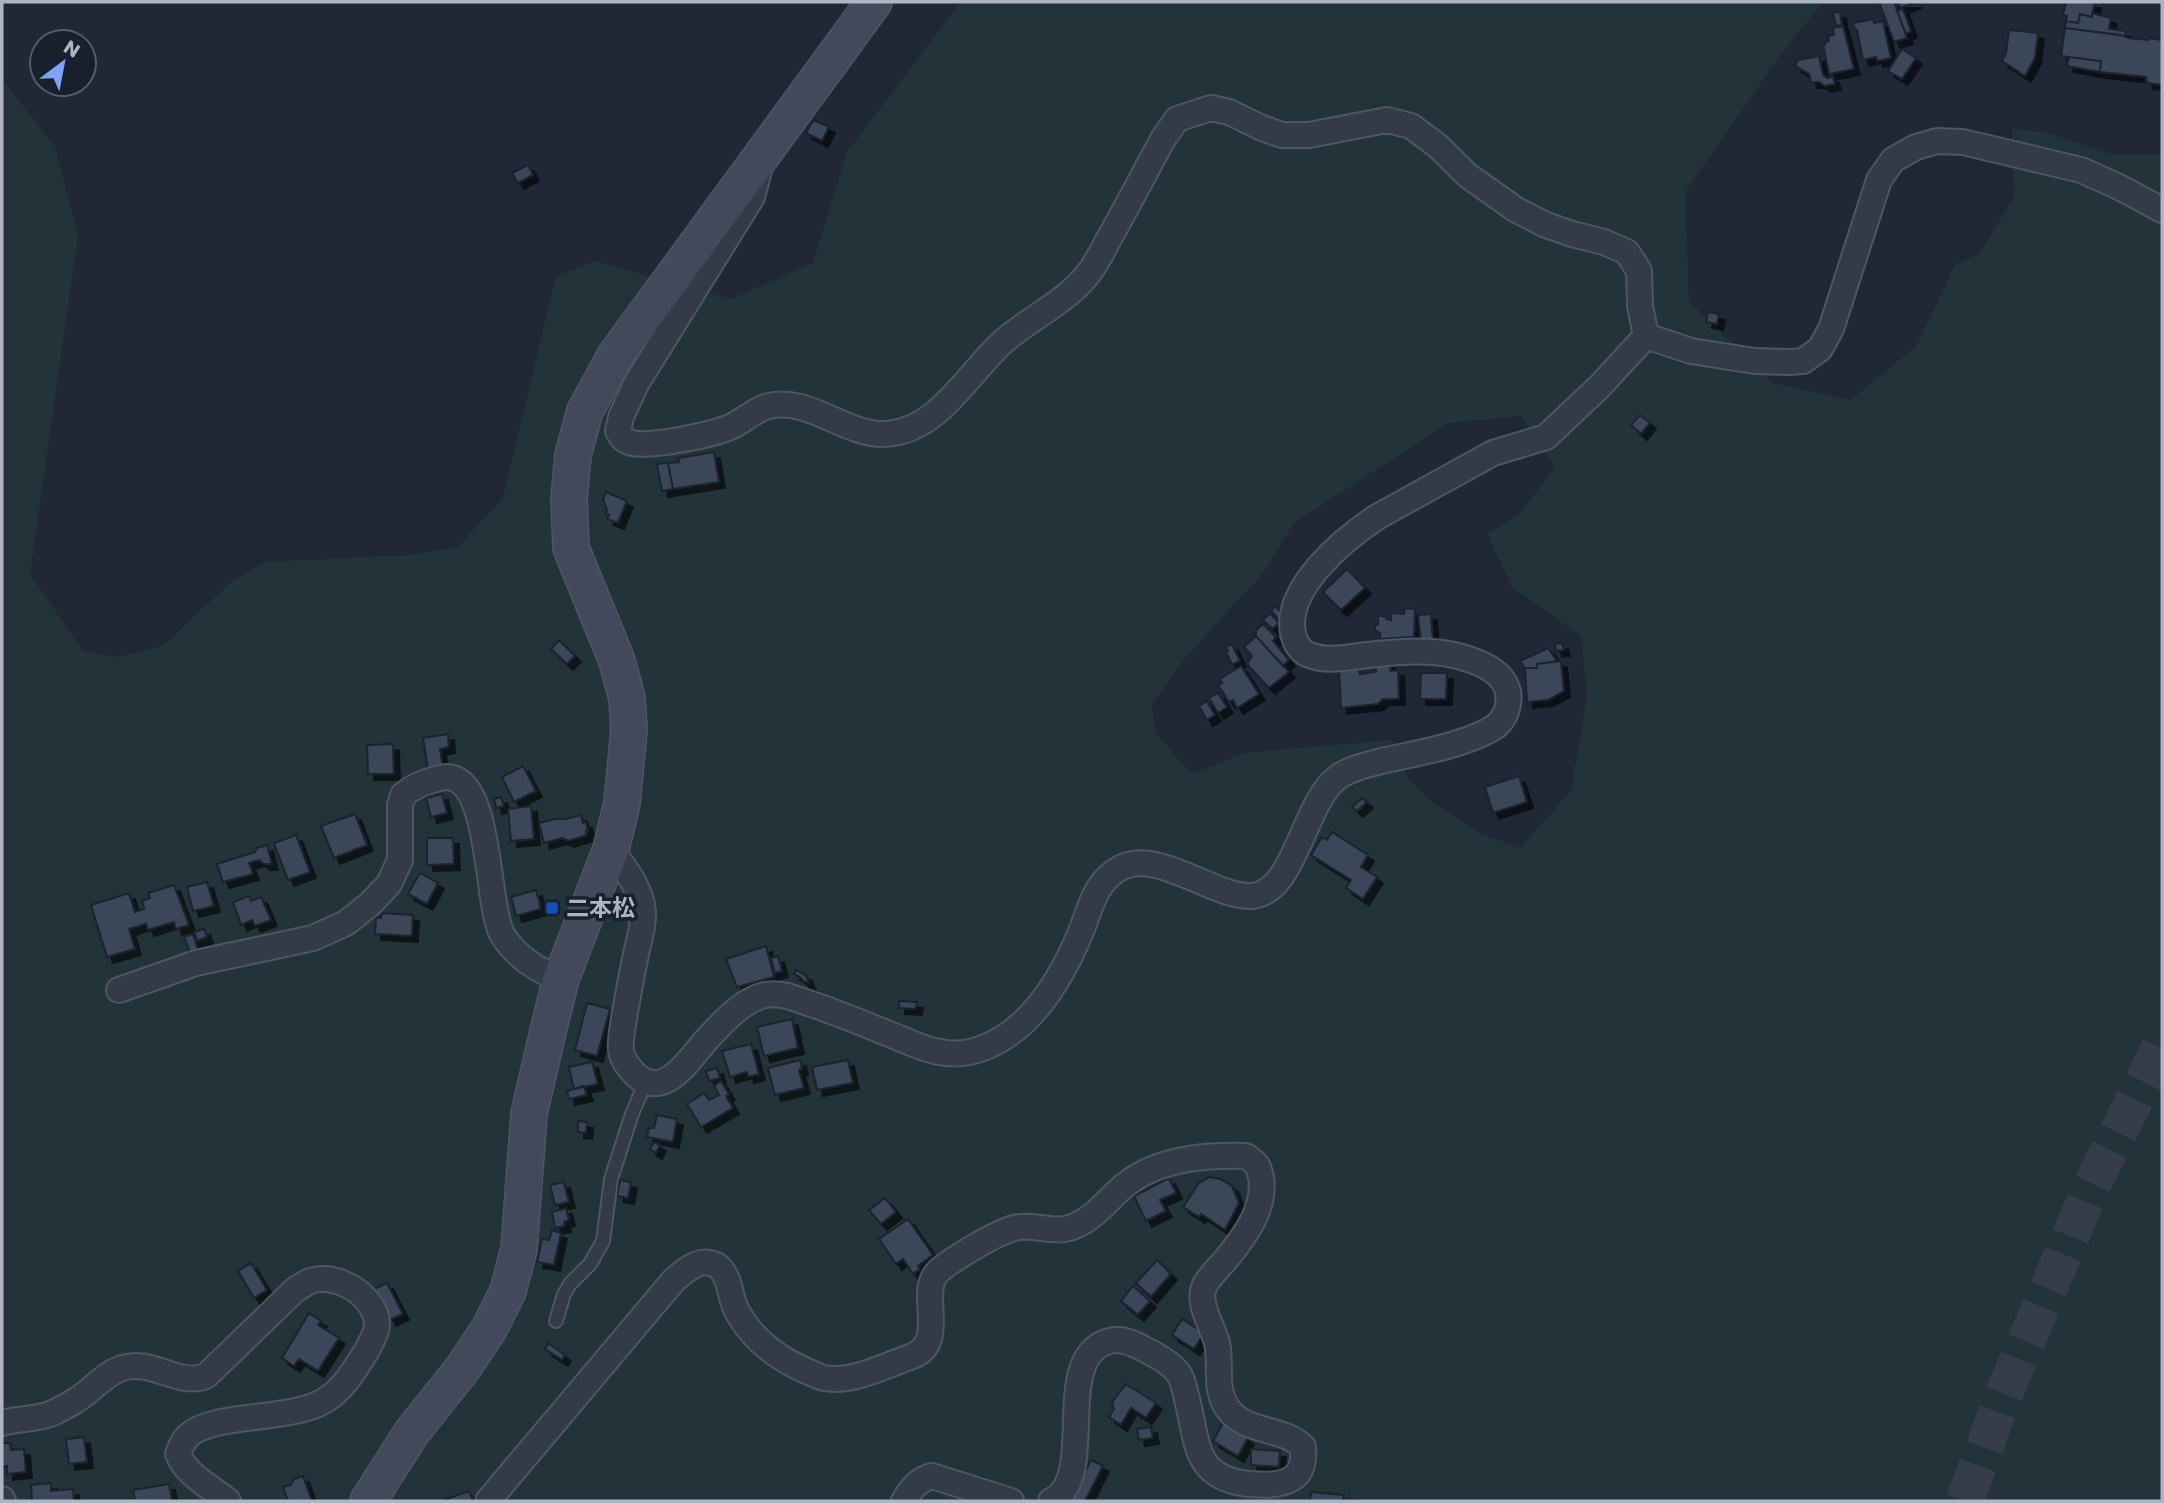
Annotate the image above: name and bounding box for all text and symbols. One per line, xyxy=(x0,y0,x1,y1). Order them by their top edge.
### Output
north arrow xyxy=(28,28,98,98)
text: N xyxy=(59,34,85,64)
place label: 二本松 xyxy=(566,892,635,924)
marker: 二本松 xyxy=(544,900,560,916)

